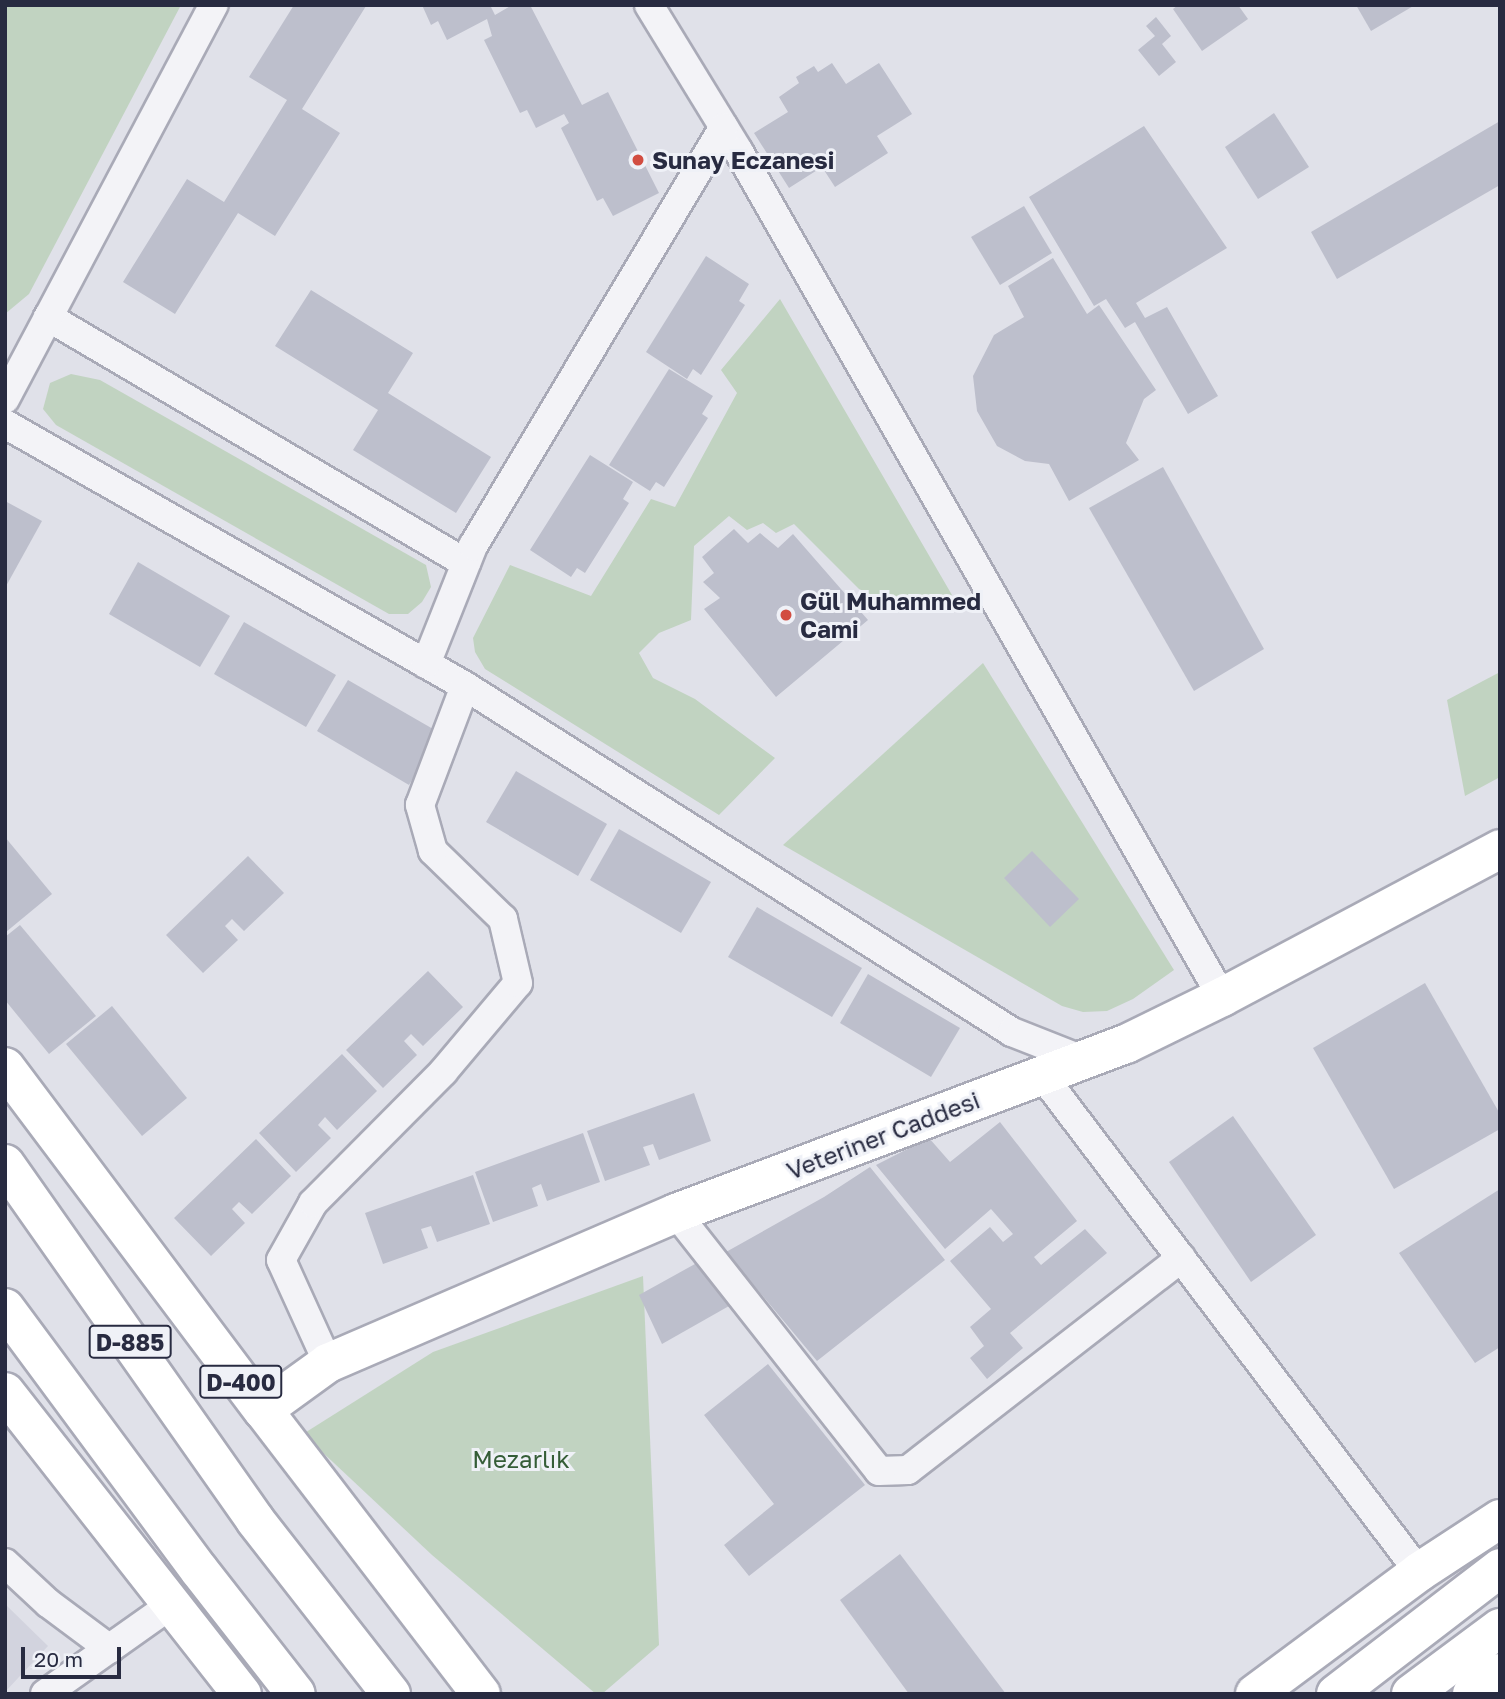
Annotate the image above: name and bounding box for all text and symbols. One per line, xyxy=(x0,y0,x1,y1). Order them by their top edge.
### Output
place label: Sunay Eczanesi xyxy=(652,146,834,174)
marker: Sunay Eczanesi xyxy=(630,152,646,168)
place label: Gül Muhammed Cami xyxy=(800,587,981,643)
marker: Gül Muhammed Cami xyxy=(778,607,794,623)
street label: Veteriner Caddesi xyxy=(782,1085,984,1185)
road number: D-885 xyxy=(88,1322,172,1362)
road number: D-400 xyxy=(199,1362,283,1401)
park label: Mezarlık xyxy=(472,1445,570,1473)
scale bar xyxy=(24,1632,124,1676)
text: 20 m xyxy=(34,1646,83,1672)

